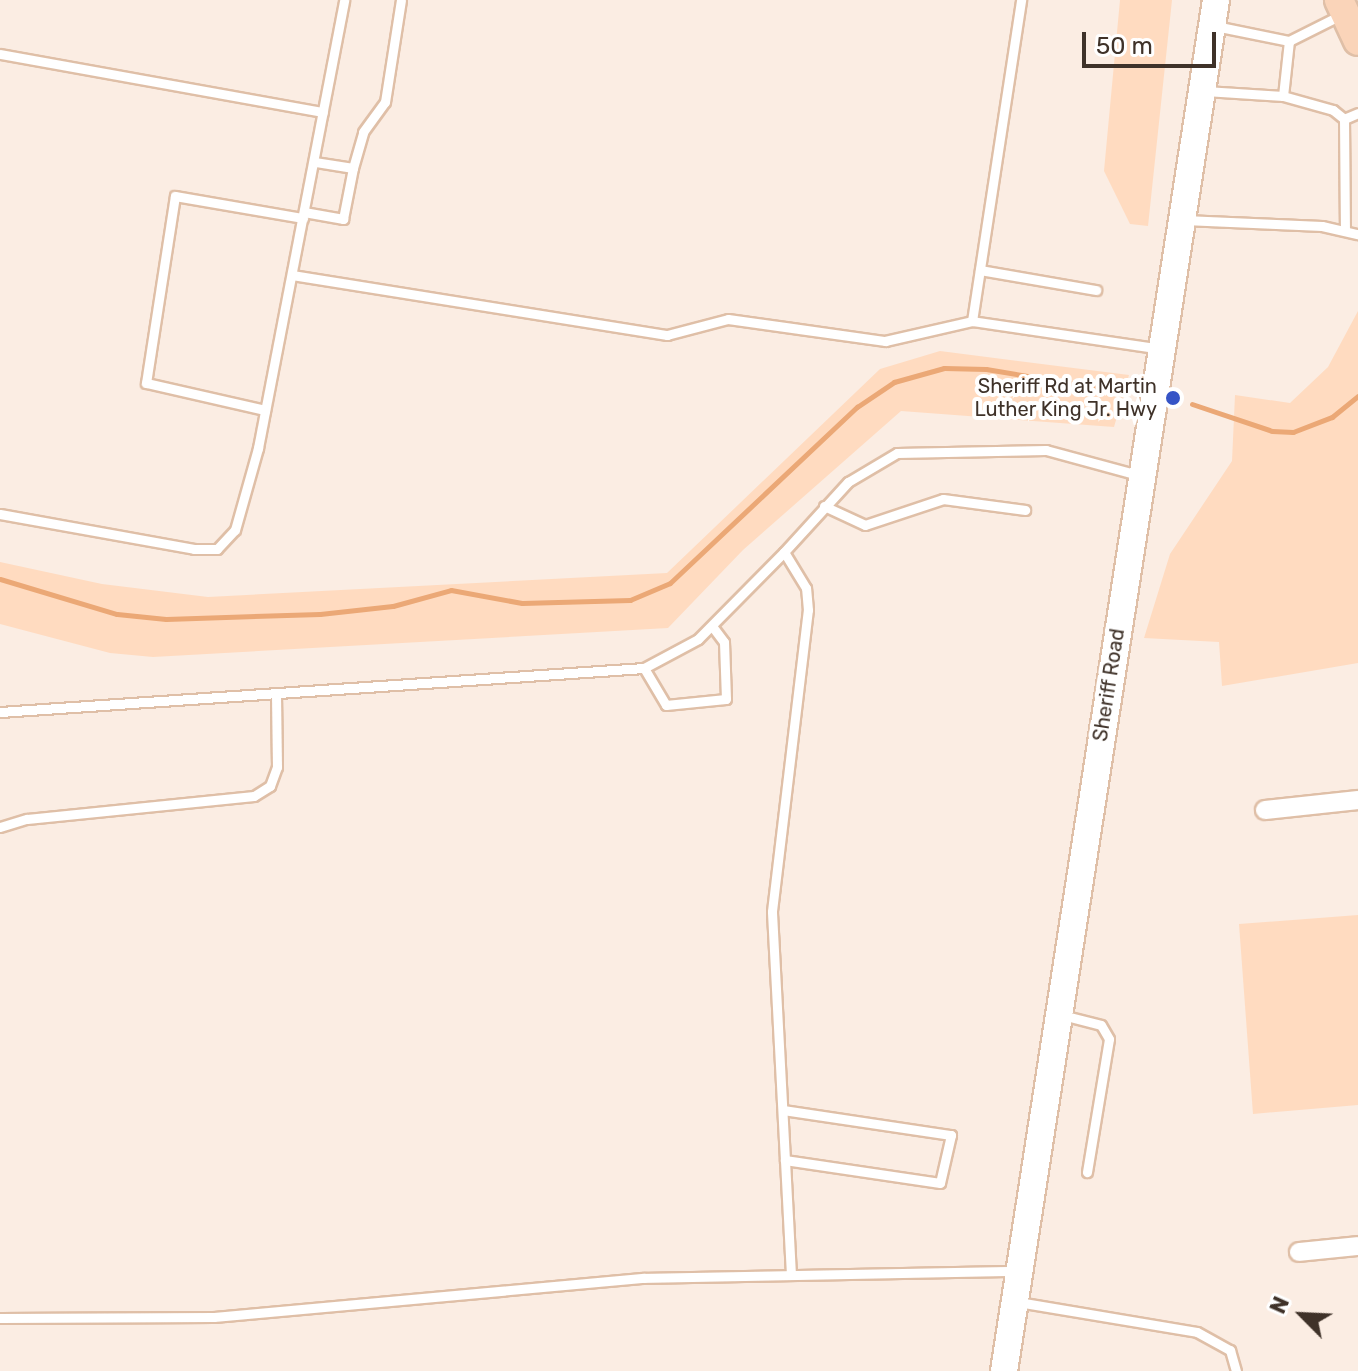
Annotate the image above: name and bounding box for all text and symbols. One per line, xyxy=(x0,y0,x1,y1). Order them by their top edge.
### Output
scale bar xyxy=(1086,16,1220,66)
text: 50 m xyxy=(1096,32,1153,60)
place label: Sheriff Rd at Martin Luther King Jr. Hwy xyxy=(974,374,1157,421)
marker: Sheriff Rd at Martin Luther King Jr. Hwy xyxy=(1164,389,1182,407)
street label: Sheriff Road xyxy=(1088,627,1130,743)
north arrow xyxy=(1262,1275,1342,1355)
text: N xyxy=(1264,1292,1295,1318)

